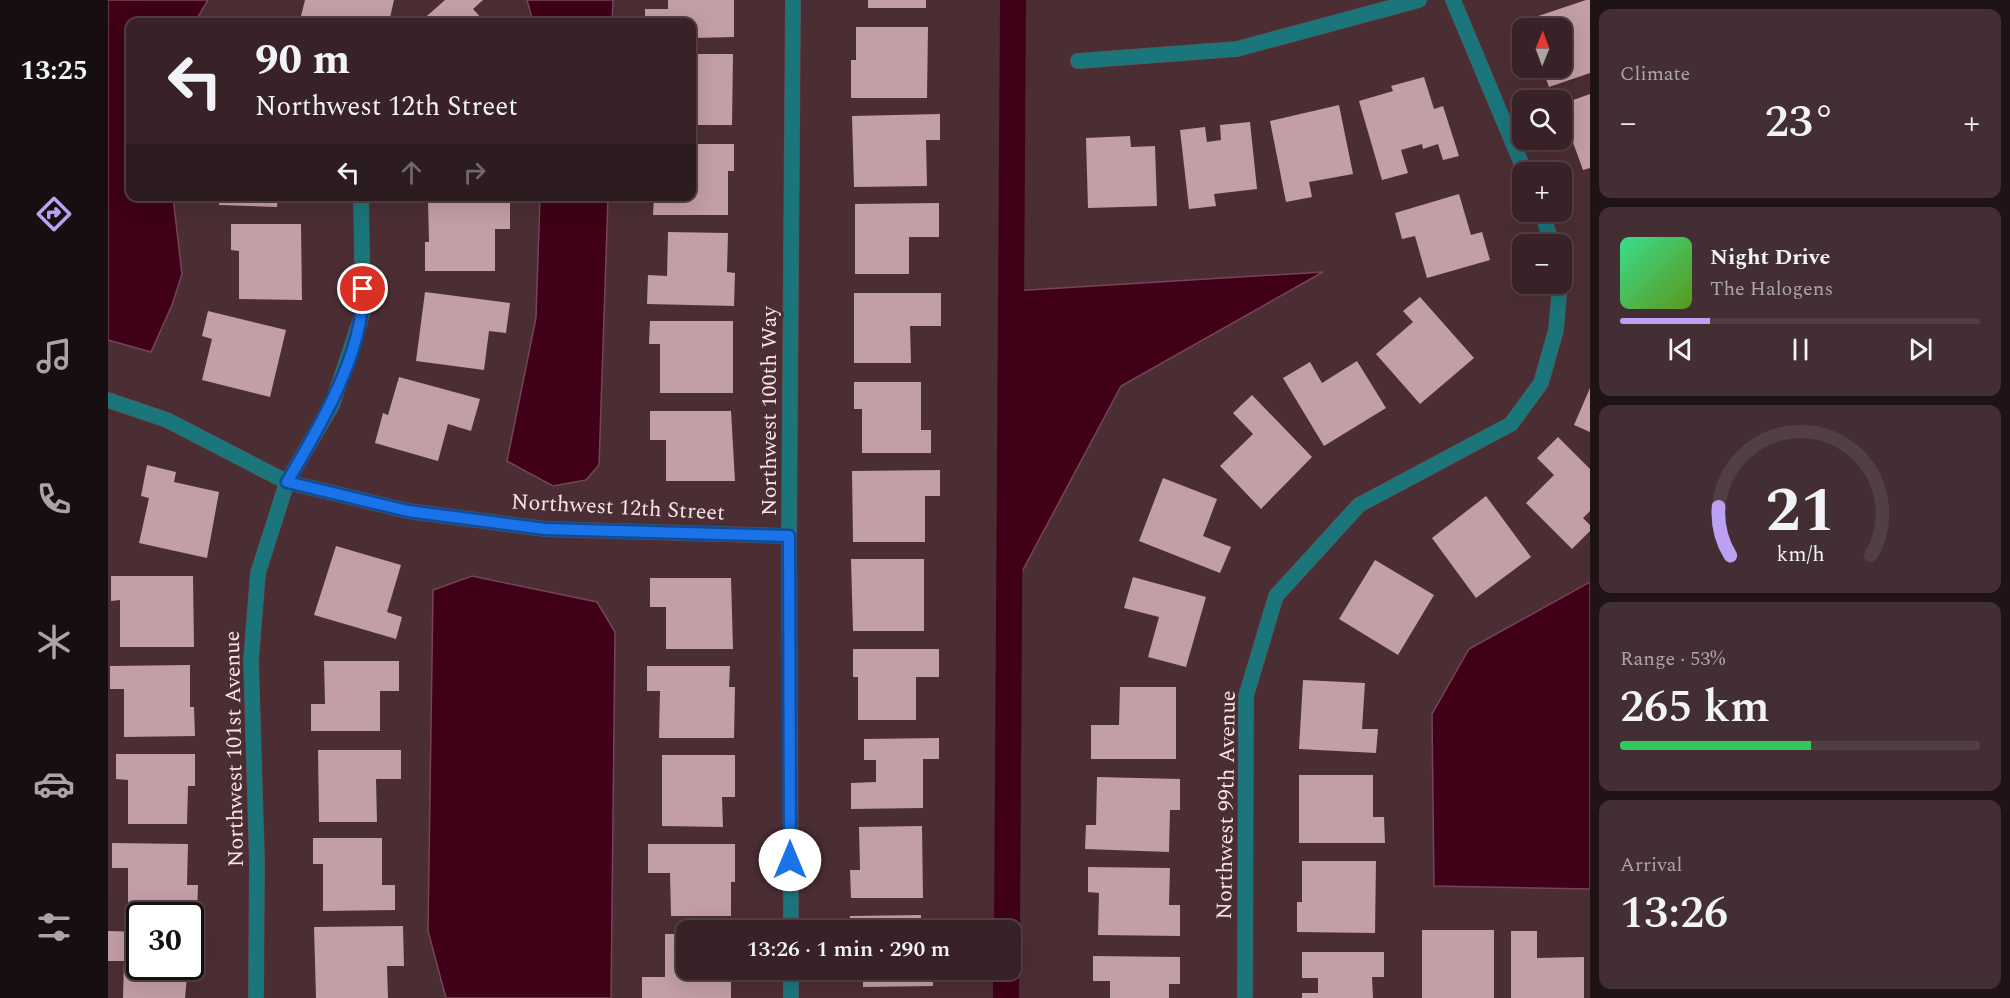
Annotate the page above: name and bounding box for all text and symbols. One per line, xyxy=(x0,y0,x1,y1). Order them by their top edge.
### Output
north arrow xyxy=(1512,18,1572,78)
map controls xyxy=(1512,18,1572,294)
text: 90 m xyxy=(255,29,350,92)
icon: left xyxy=(156,42,234,120)
text: 13:25 xyxy=(20,50,88,92)
text: Climate xyxy=(1620,59,1690,89)
text: Northwest 12th Street xyxy=(255,86,518,128)
text: 23° xyxy=(1765,88,1835,157)
button: search xyxy=(1512,90,1572,150)
text: − xyxy=(1620,98,1637,148)
text: + xyxy=(1964,98,1980,148)
icon: left xyxy=(332,156,365,189)
icon: ahead xyxy=(395,156,428,189)
icon: right xyxy=(458,156,491,189)
button: + xyxy=(1512,162,1572,222)
icon: directions xyxy=(33,193,75,235)
button: − xyxy=(1512,234,1572,294)
text: Night Drive xyxy=(1710,241,1830,274)
pin xyxy=(337,263,388,314)
icon: arrive xyxy=(346,272,379,305)
text: The Halogens xyxy=(1710,274,1833,304)
street label: Northwest 100th Way xyxy=(753,305,786,516)
icon: previous xyxy=(1664,333,1697,366)
icon: pause xyxy=(1784,333,1817,366)
icon: next xyxy=(1904,333,1937,366)
icon: music xyxy=(33,335,75,377)
text: 21 xyxy=(1765,464,1835,559)
icon: phone xyxy=(33,478,75,520)
street label: Northwest 12th Street xyxy=(510,485,726,530)
text: km/h xyxy=(1776,538,1824,571)
icon: climate xyxy=(33,621,75,663)
street label: Northwest 101st Avenue xyxy=(216,630,253,868)
text: Range · 53% xyxy=(1620,644,1725,674)
text: 265 km xyxy=(1620,673,1770,742)
street label: Northwest 99th Avenue xyxy=(1208,690,1245,920)
icon: car xyxy=(33,763,75,805)
position arrow xyxy=(758,828,822,892)
text: Arrival xyxy=(1620,850,1682,880)
text: 13:26 xyxy=(1620,879,1728,948)
speed limit sign: 30 xyxy=(126,902,204,980)
icon: filters xyxy=(33,906,75,948)
text: 13:26 · 1 min · 290 m xyxy=(747,933,950,966)

